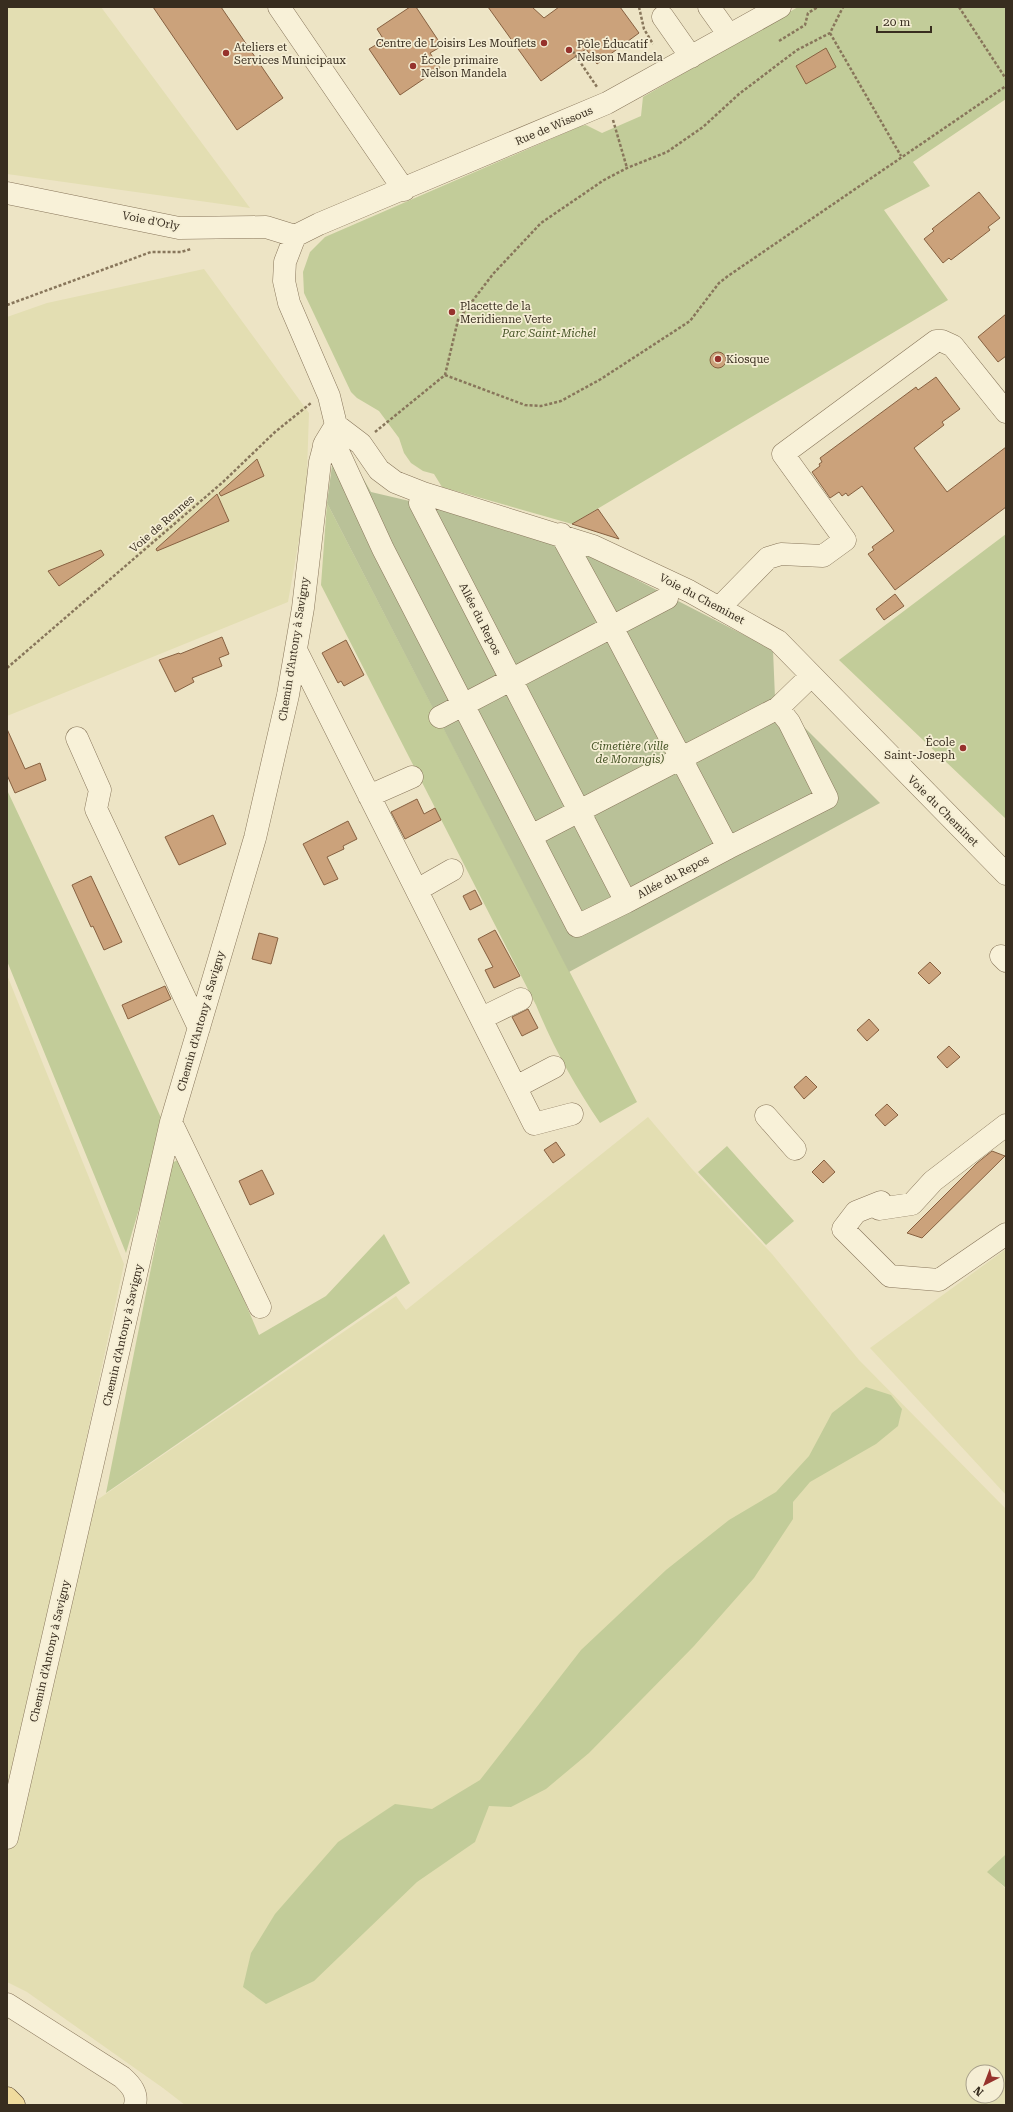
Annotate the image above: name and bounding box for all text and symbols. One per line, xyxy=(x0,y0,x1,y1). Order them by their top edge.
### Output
scale bar xyxy=(877,8,931,34)
text: 20 m xyxy=(883,15,910,29)
place label: Centre de Loisirs Les Mouflets xyxy=(376,37,536,50)
place label: Pôle Éducatif Nelson Mandela xyxy=(577,37,663,64)
marker: Centre de Loisirs Les Mouflets xyxy=(539,38,549,48)
place label: Ateliers et Services Municipaux xyxy=(234,41,346,67)
marker: Pôle Éducatif Nelson Mandela xyxy=(564,45,574,55)
marker: Ateliers et Services Municipaux xyxy=(221,48,231,58)
place label: École primaire Nelson Mandela xyxy=(421,53,507,80)
marker: École primaire Nelson Mandela xyxy=(408,61,418,71)
street label: Rue de Wissous xyxy=(513,104,595,148)
street label: Voie d'Orly xyxy=(121,209,181,233)
place label: Placette de la Meridienne Verte xyxy=(460,300,552,326)
marker: Placette de la Meridienne Verte xyxy=(447,307,457,317)
park label: Parc Saint-Michel xyxy=(501,327,596,340)
place label: Kiosque xyxy=(726,353,769,366)
marker: Kiosque xyxy=(713,354,723,364)
street label: Voie de Rennes xyxy=(127,493,197,555)
street label: Voie du Cheminet xyxy=(657,571,747,627)
street label: Chemin d'Antony à Savigny xyxy=(276,576,312,722)
street label: Allée du Repos xyxy=(456,581,504,657)
place label: École Saint-Joseph xyxy=(884,735,955,762)
park label: Cimetière (ville de Morangis) xyxy=(591,740,669,766)
marker: École Saint-Joseph xyxy=(958,743,968,753)
street label: Voie du Cheminet xyxy=(905,773,981,849)
street label: Allée du Repos xyxy=(635,853,711,901)
street label: Chemin d'Antony à Savigny xyxy=(175,949,227,1093)
street label: Chemin d'Antony à Savigny xyxy=(100,1262,146,1407)
street label: Chemin d'Antony à Savigny xyxy=(27,1578,73,1723)
north arrow xyxy=(965,2064,1005,2104)
text: N xyxy=(971,2083,986,2099)

